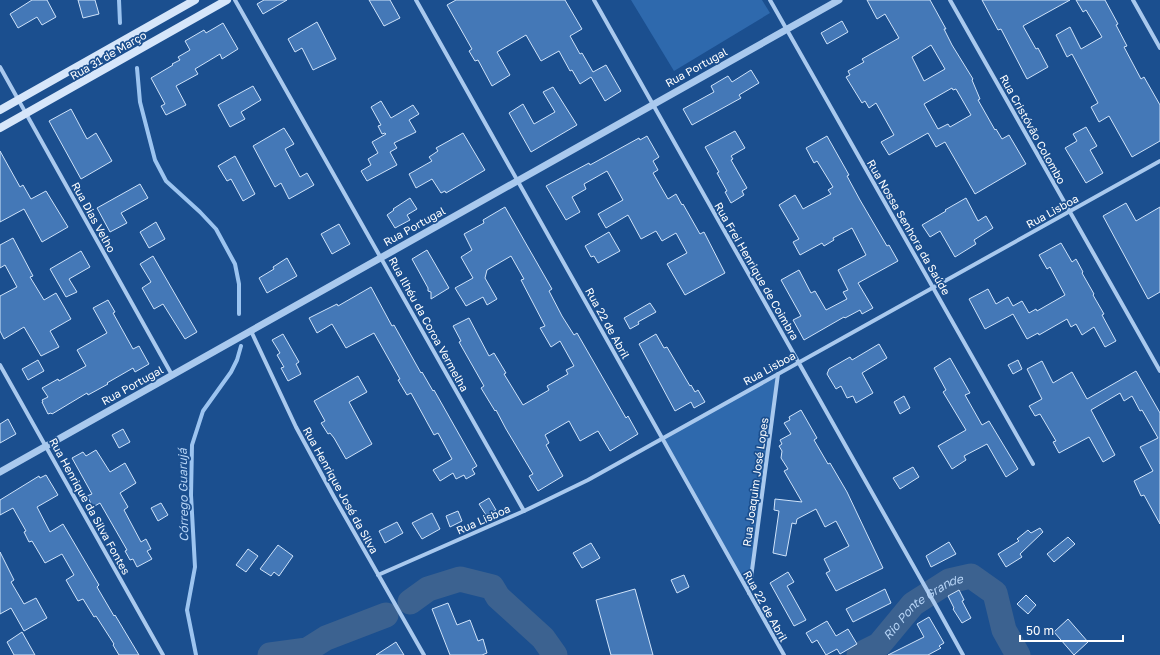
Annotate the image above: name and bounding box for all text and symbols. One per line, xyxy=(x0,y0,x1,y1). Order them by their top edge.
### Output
street label: Rua 31 de Março xyxy=(68,28,149,82)
street label: Rua Portugal xyxy=(663,44,730,89)
street label: Rua Cristóvão Colombo xyxy=(998,72,1069,186)
street label: Rua Nossa Senhora da Saúde xyxy=(865,157,953,297)
street label: Rua Dias Velho xyxy=(69,180,119,255)
street label: Rua Lisboa xyxy=(1024,191,1080,231)
street label: Rua Frei Henrique de Coimbra xyxy=(712,200,802,342)
street label: Rua Portugal xyxy=(381,203,448,248)
street label: Rua Ilhéu da Coroa Vermelha xyxy=(386,254,472,394)
street label: Rua 22 de Abril xyxy=(583,285,633,361)
street label: Rua Lisboa xyxy=(741,348,797,388)
street label: Rua Portugal xyxy=(99,362,166,407)
street label: Rua Joaquim José Lopes xyxy=(740,417,771,547)
street label: Rua Henrique José da Silva xyxy=(301,424,381,556)
street label: Rua Henrique da Silva Fontes xyxy=(47,435,133,577)
water label: Córrego Guarujá xyxy=(175,447,191,542)
street label: Rua Lisboa xyxy=(454,501,512,537)
street label: Rua 22 de Abril xyxy=(741,568,791,644)
water label: Rio Ponte Grande xyxy=(879,570,965,642)
scale bar xyxy=(1020,617,1123,643)
text: 50 m xyxy=(1026,623,1054,638)

